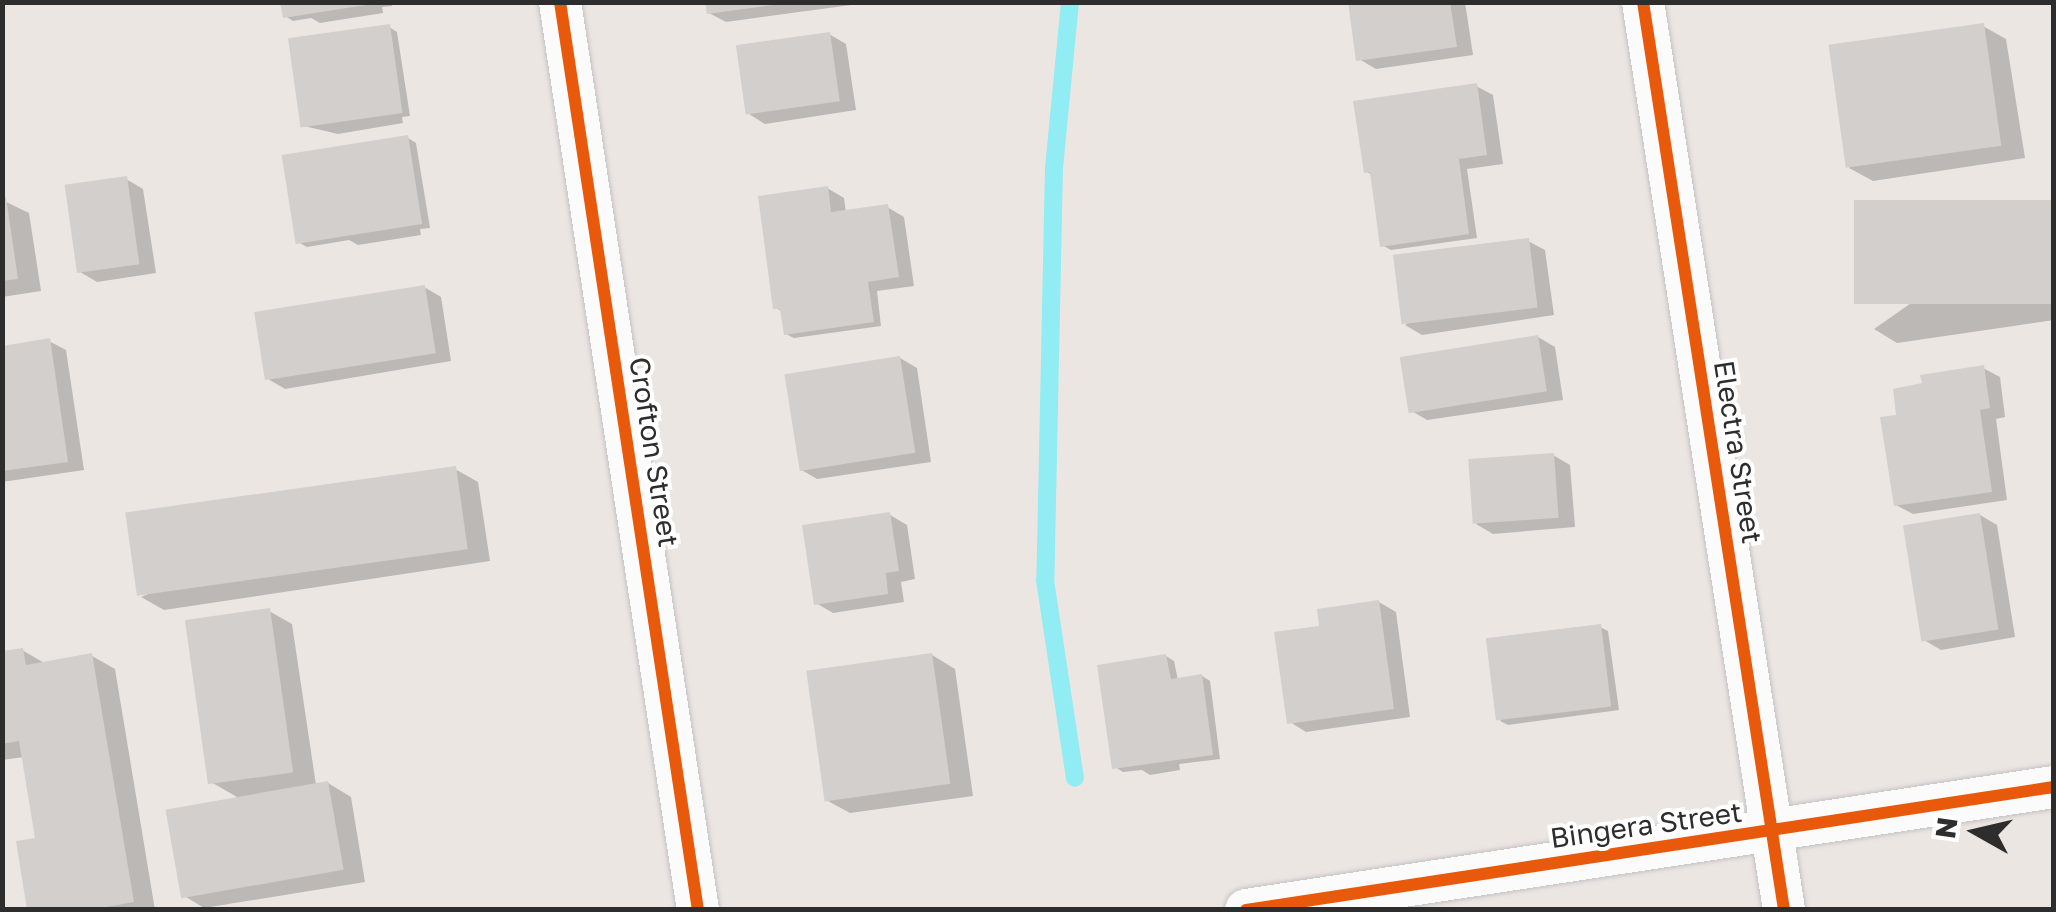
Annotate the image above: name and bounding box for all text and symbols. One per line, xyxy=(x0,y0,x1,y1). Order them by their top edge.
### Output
street label: Crofton Street xyxy=(622,355,686,549)
street label: Electra Street xyxy=(1707,358,1769,546)
north arrow xyxy=(1926,782,2026,882)
street label: Bingera Street xyxy=(1548,795,1744,855)
text: N xyxy=(1928,815,1964,841)

